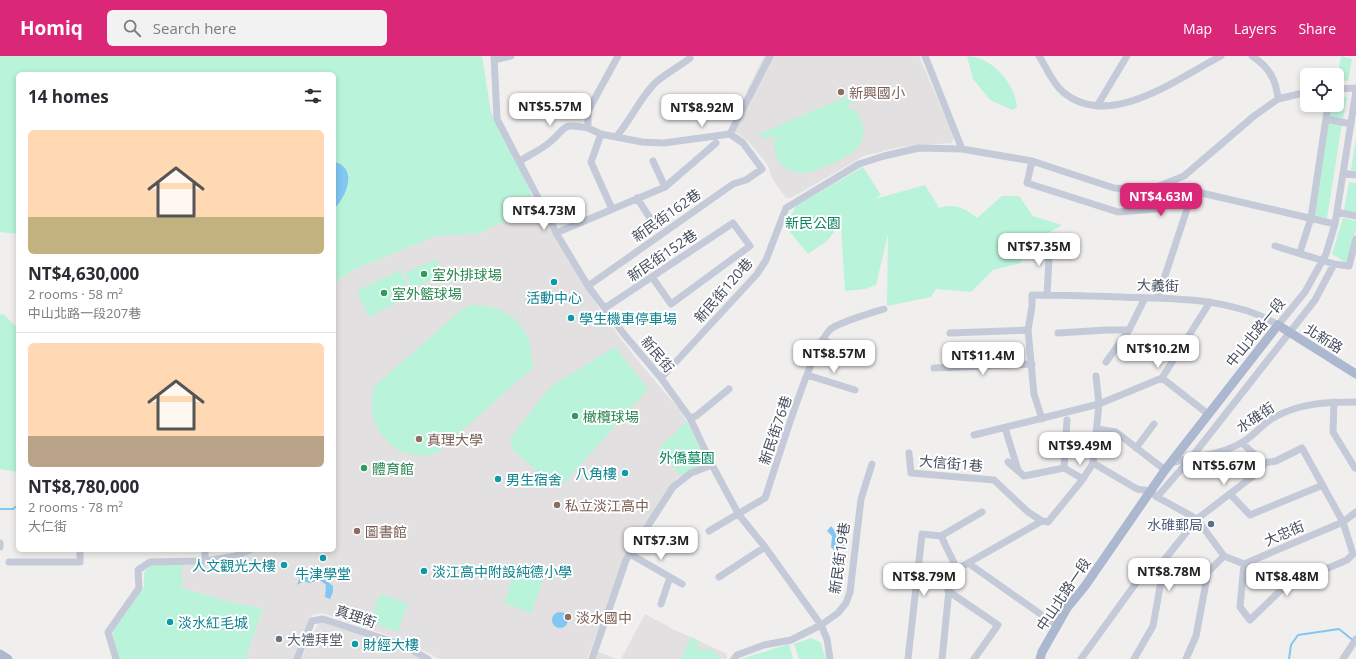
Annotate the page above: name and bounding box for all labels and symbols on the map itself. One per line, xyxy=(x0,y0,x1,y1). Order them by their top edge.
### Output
place label: 新興國小 xyxy=(849,83,905,102)
marker: 新興國小 xyxy=(836,87,846,97)
pin: NT$5.57M xyxy=(509,93,591,127)
pin: NT$8.92M xyxy=(661,94,743,128)
pin: NT$4.63M xyxy=(1120,183,1202,217)
street label: 新民街162巷 xyxy=(628,184,704,246)
pin: NT$4.73M xyxy=(503,197,585,231)
park label: 新民公園 xyxy=(785,213,841,232)
street label: 新民街152巷 xyxy=(624,225,700,285)
pin: NT$7.35M xyxy=(998,233,1080,267)
street label: 新民街120巷 xyxy=(690,254,756,326)
place label: 室外排球場 xyxy=(432,265,502,284)
marker: 室外排球場 xyxy=(419,269,429,279)
street label: 大義街 xyxy=(1137,275,1179,295)
marker: 活動中心 xyxy=(549,277,559,287)
place label: 室外籃球場 xyxy=(392,284,462,303)
marker: 室外籃球場 xyxy=(379,288,389,298)
place label: 活動中心 xyxy=(526,288,582,307)
street label: 中山北路一段 xyxy=(1221,293,1289,371)
place label: 學生機車停車場 xyxy=(579,309,677,328)
marker: 學生機車停車場 xyxy=(566,313,576,323)
street label: 北新路 xyxy=(1301,319,1347,357)
street label: 新民街 xyxy=(637,332,679,376)
pin: NT$10.2M xyxy=(1117,335,1199,369)
pin: NT$8.57M xyxy=(793,340,875,374)
pin: NT$11.4M xyxy=(942,342,1024,376)
street label: 新民街76巷 xyxy=(754,393,796,467)
street label: 水碓街 xyxy=(1232,397,1278,437)
place label: 橄欖球場 xyxy=(583,407,639,426)
marker: 橄欖球場 xyxy=(570,411,580,421)
place label: 真理大學 xyxy=(427,430,483,449)
pin: NT$9.49M xyxy=(1039,432,1121,466)
marker: 真理大學 xyxy=(414,434,424,444)
park label: 外僑墓園 xyxy=(659,448,715,467)
street label: 大信街1巷 xyxy=(918,451,984,475)
pin: NT$5.67M xyxy=(1183,452,1265,486)
place label: 體育館 xyxy=(372,459,414,478)
marker: 體育館 xyxy=(359,463,369,473)
place label: 八角樓 xyxy=(575,464,617,483)
marker: 八角樓 xyxy=(620,468,630,478)
place label: 男生宿舍 xyxy=(506,470,562,489)
marker: 男生宿舍 xyxy=(493,474,503,484)
place label: 私立淡江高中 xyxy=(565,496,649,515)
marker: 私立淡江高中 xyxy=(552,500,562,510)
place label: 水碓郵局 xyxy=(1147,515,1203,534)
street label: 大忠街 xyxy=(1261,516,1307,550)
marker: 水碓郵局 xyxy=(1206,519,1216,529)
street label: 新民街19巷 xyxy=(825,521,853,595)
place label: 圖書館 xyxy=(365,522,407,541)
marker: 圖書館 xyxy=(352,526,362,536)
pin: NT$7.3M xyxy=(624,527,698,561)
marker: 牛津學堂 xyxy=(318,553,328,563)
street label: 中山北路一段 xyxy=(1032,554,1094,634)
place label: 人文觀光大樓 xyxy=(192,556,276,575)
pin: NT$8.78M xyxy=(1128,558,1210,592)
marker: 人文觀光大樓 xyxy=(279,560,289,570)
place label: 淡江高中附設純德小學 xyxy=(432,562,572,581)
pin: NT$8.79M xyxy=(883,563,965,597)
pin: NT$8.48M xyxy=(1246,563,1328,597)
place label: 牛津學堂 xyxy=(295,564,351,583)
marker: 淡江高中附設純德小學 xyxy=(419,566,429,576)
street label: 真理街 xyxy=(333,600,379,632)
place label: 淡水國中 xyxy=(576,608,632,627)
marker: 淡水國中 xyxy=(563,612,573,622)
place label: 淡水紅毛城 xyxy=(178,613,248,632)
marker: 淡水紅毛城 xyxy=(165,617,175,627)
place label: 大禮拜堂 xyxy=(287,630,343,649)
marker: 大禮拜堂 xyxy=(274,634,284,644)
place label: 財經大樓 xyxy=(363,635,419,654)
marker: 財經大樓 xyxy=(350,639,360,649)

